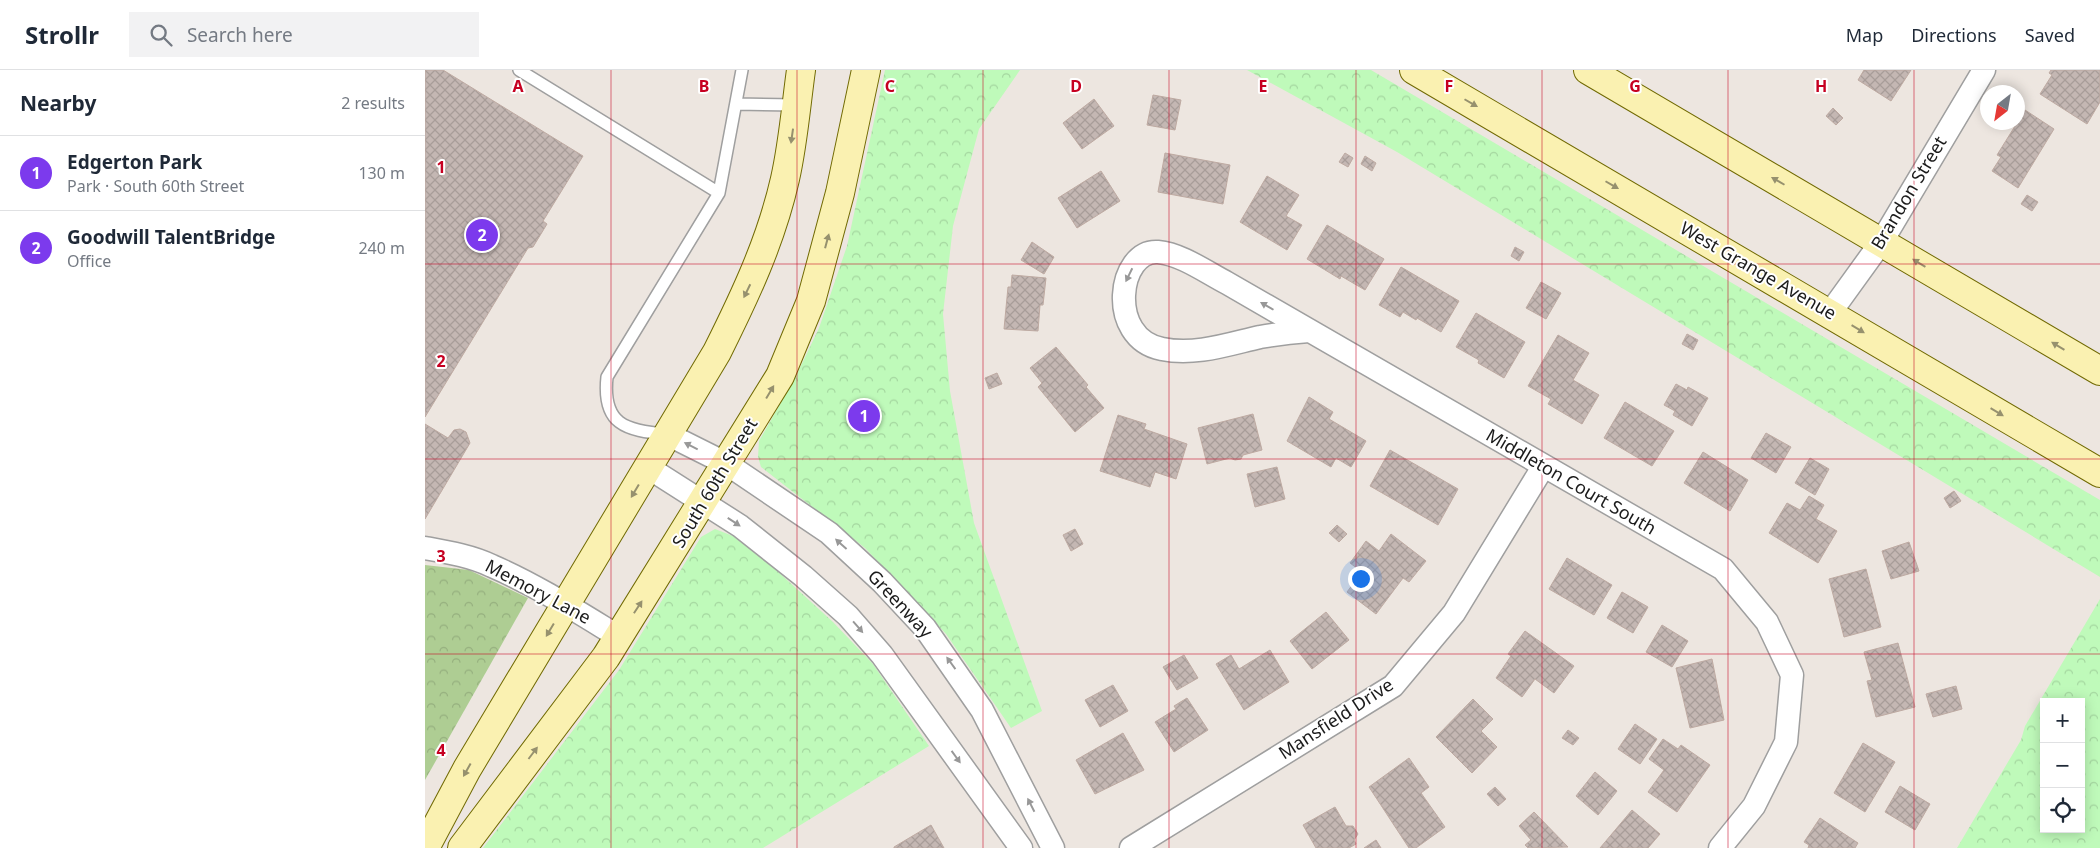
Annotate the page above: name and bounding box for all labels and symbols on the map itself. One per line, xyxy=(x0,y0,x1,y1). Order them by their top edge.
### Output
text: A xyxy=(512,75,524,97)
text: B xyxy=(699,75,709,97)
text: C xyxy=(885,75,895,97)
text: D xyxy=(1070,75,1082,97)
text: E xyxy=(1259,75,1268,97)
text: F xyxy=(1445,75,1453,97)
text: G xyxy=(1629,75,1641,97)
text: H xyxy=(1815,75,1827,97)
north arrow xyxy=(1980,85,2025,130)
one-way arrow xyxy=(1465,99,1478,108)
one-way arrow xyxy=(787,128,795,144)
street label: Brandon Street xyxy=(1865,131,1952,254)
text: 1 xyxy=(436,156,446,178)
one-way arrow xyxy=(1771,177,1786,185)
one-way arrow xyxy=(1605,181,1618,190)
pin: 2 xyxy=(466,216,498,254)
street label: West Grange Avenue xyxy=(1676,216,1841,325)
one-way arrow xyxy=(823,233,831,248)
one-way arrow xyxy=(1912,259,1925,268)
one-way arrow xyxy=(1125,268,1134,283)
one-way arrow xyxy=(743,284,751,298)
one-way arrow xyxy=(1261,302,1274,311)
one-way arrow xyxy=(1851,325,1864,334)
one-way arrow xyxy=(2052,342,2065,351)
text: 2 xyxy=(436,350,446,372)
one-way arrow xyxy=(766,386,775,399)
pin: 1 xyxy=(848,397,880,435)
one-way arrow xyxy=(1991,408,2004,417)
street label: South 60th Street xyxy=(666,413,763,552)
street label: Middleton Court South xyxy=(1482,423,1661,540)
one-way arrow xyxy=(684,442,698,450)
one-way arrow xyxy=(630,485,639,498)
one-way arrow xyxy=(728,518,741,527)
one-way arrow xyxy=(834,539,847,550)
text: 3 xyxy=(436,545,446,567)
street label: Memory Lane xyxy=(481,553,595,629)
street label: Greenway xyxy=(863,564,939,643)
your location xyxy=(1348,566,1374,592)
one-way arrow xyxy=(634,600,643,614)
one-way arrow xyxy=(852,621,864,633)
one-way arrow xyxy=(546,624,555,637)
one-way arrow xyxy=(946,656,956,670)
street label: Mansfield Drive xyxy=(1274,672,1397,764)
text: 4 xyxy=(436,739,446,761)
one-way arrow xyxy=(528,747,539,760)
one-way arrow xyxy=(951,750,961,764)
one-way arrow xyxy=(462,763,471,776)
one-way arrow xyxy=(1027,797,1035,812)

